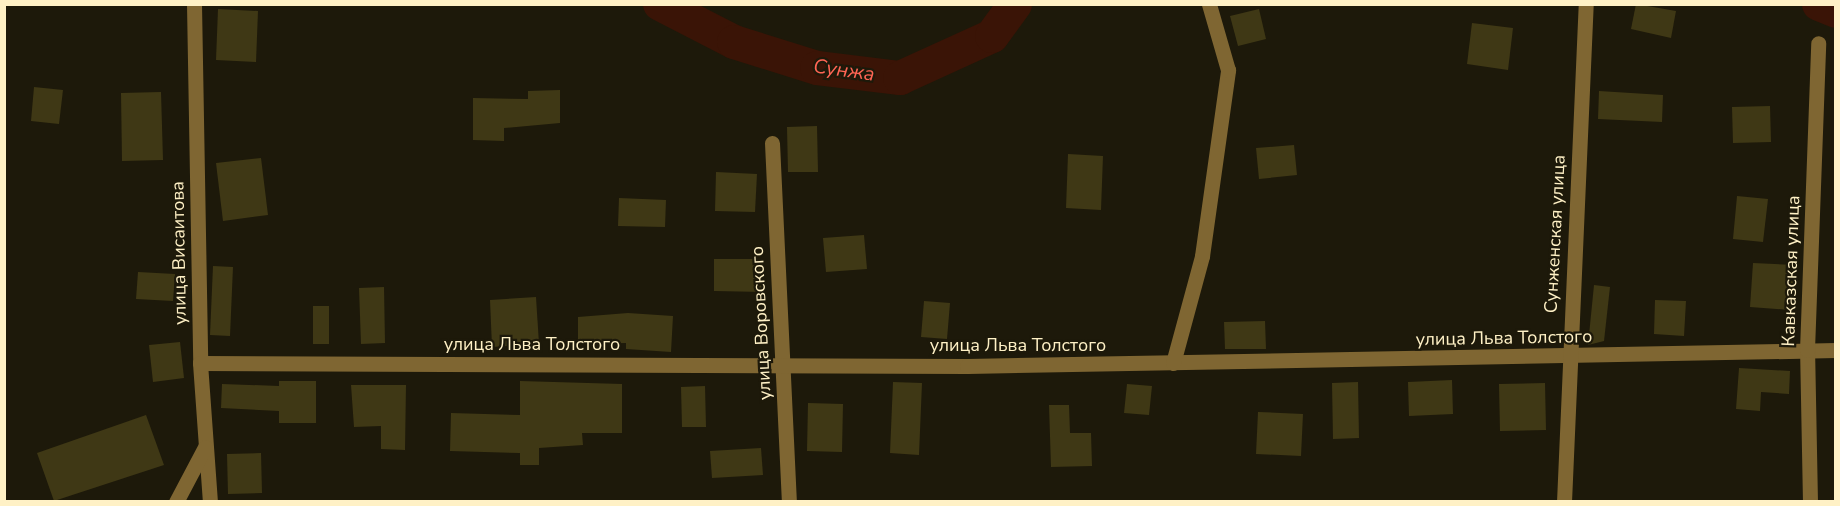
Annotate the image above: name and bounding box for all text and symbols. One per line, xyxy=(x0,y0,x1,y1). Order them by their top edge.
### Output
water label: Сунжа xyxy=(812,54,876,86)
street label: Сунженская улица xyxy=(1540,154,1570,314)
street label: улица Висаитова xyxy=(167,181,191,325)
street label: Кавказская улица xyxy=(1778,195,1804,347)
street label: улица Воровского xyxy=(746,246,776,400)
street label: улица Льва Толстого xyxy=(1416,326,1592,350)
street label: улица Льва Толстого xyxy=(444,333,620,355)
street label: улица Льва Толстого xyxy=(930,334,1106,356)

